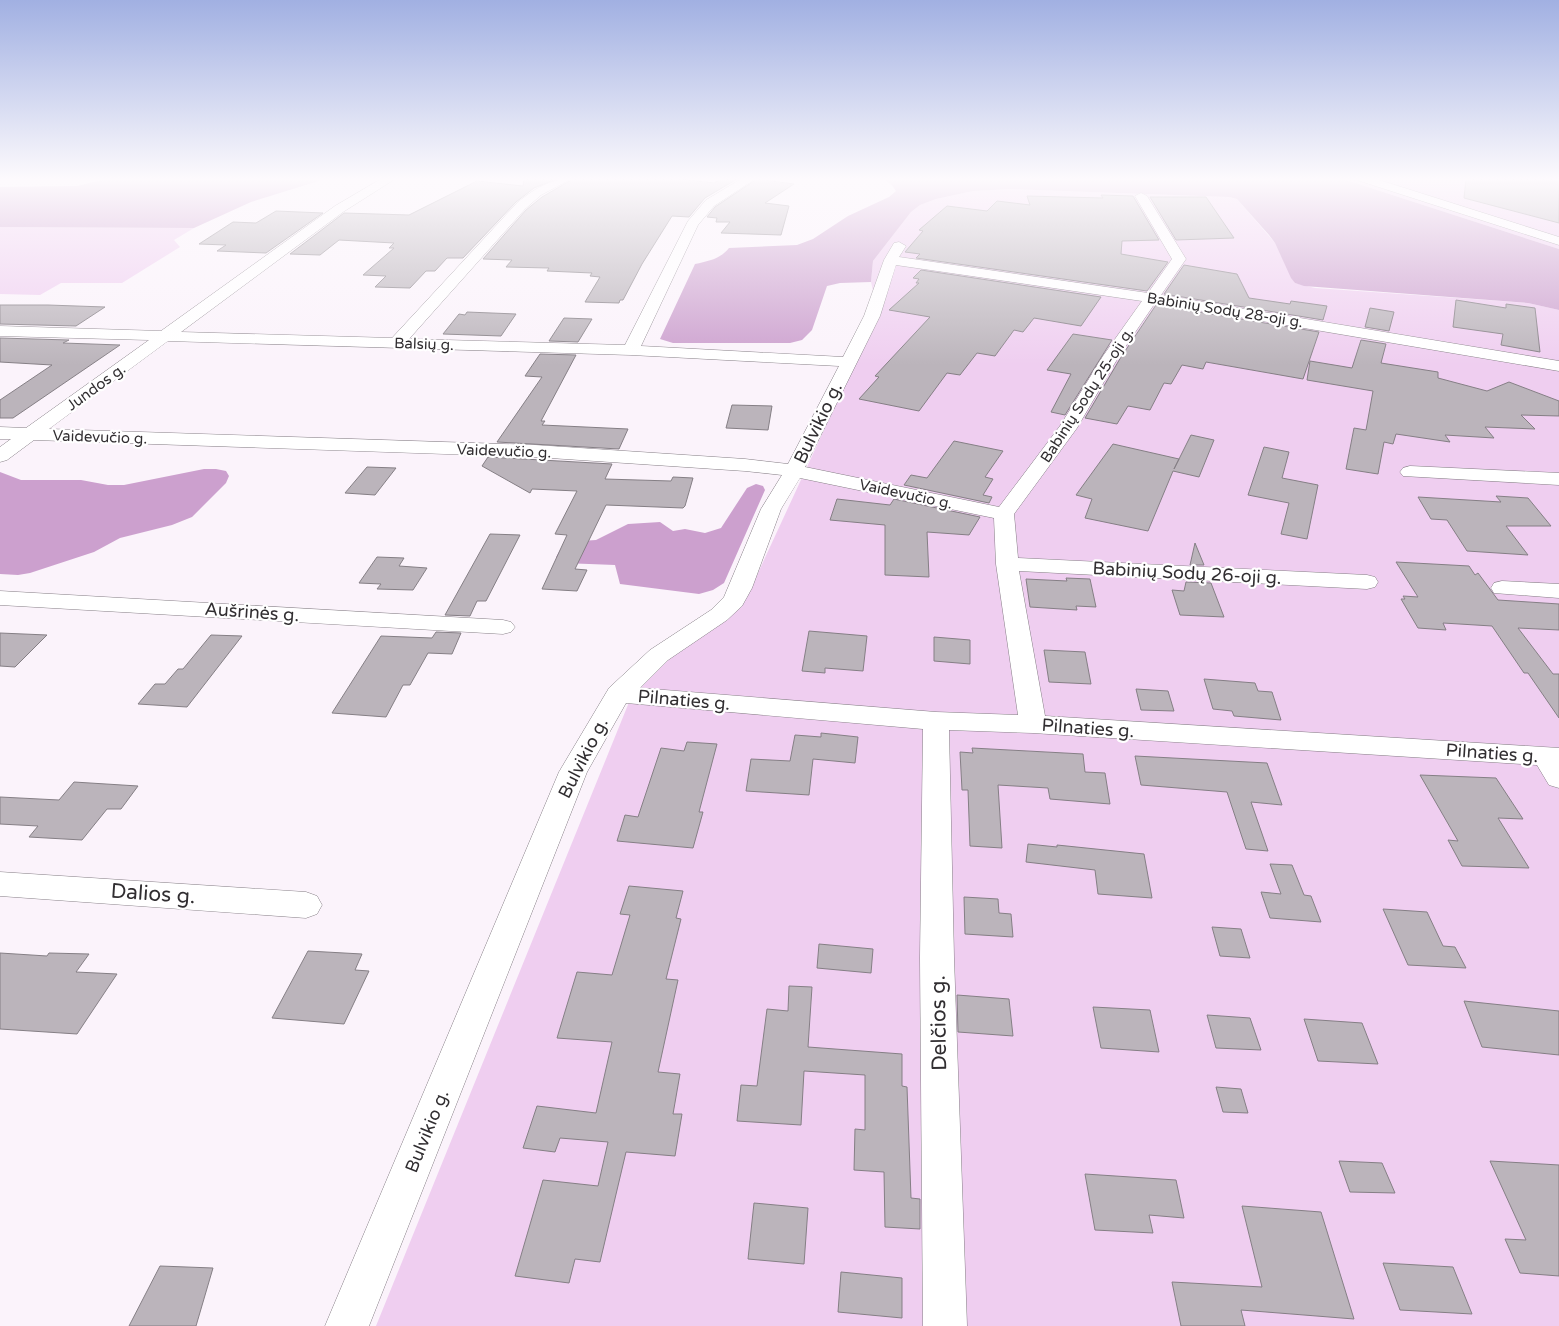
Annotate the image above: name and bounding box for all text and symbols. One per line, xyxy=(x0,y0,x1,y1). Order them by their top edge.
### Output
street label: Babinių Sodų 28-oji g. xyxy=(1146,289,1304,331)
street label: Babinių Sodų 25-oji g. xyxy=(1037,324,1137,466)
street label: Balsių g. xyxy=(394,334,454,354)
street label: Jundos g. xyxy=(63,360,129,414)
street label: Bulvikio g. xyxy=(789,379,847,467)
street label: Vaidevučio g. xyxy=(52,426,148,448)
street label: Vaidevučio g. xyxy=(456,440,552,462)
street label: Vaidevučio g. xyxy=(858,475,954,513)
street label: Babinių Sodų 26-oji g. xyxy=(1092,557,1282,589)
street label: Aušrinės g. xyxy=(204,598,300,626)
street label: Pilnaties g. xyxy=(637,685,731,715)
street label: Bulvikio g. xyxy=(553,714,613,802)
street label: Pilnaties g. xyxy=(1041,714,1135,742)
street label: Pilnaties g. xyxy=(1445,739,1539,767)
street label: Dalios g. xyxy=(110,879,196,909)
street label: Delčios g. xyxy=(926,975,952,1071)
street label: Bulvikio g. xyxy=(400,1086,454,1176)

